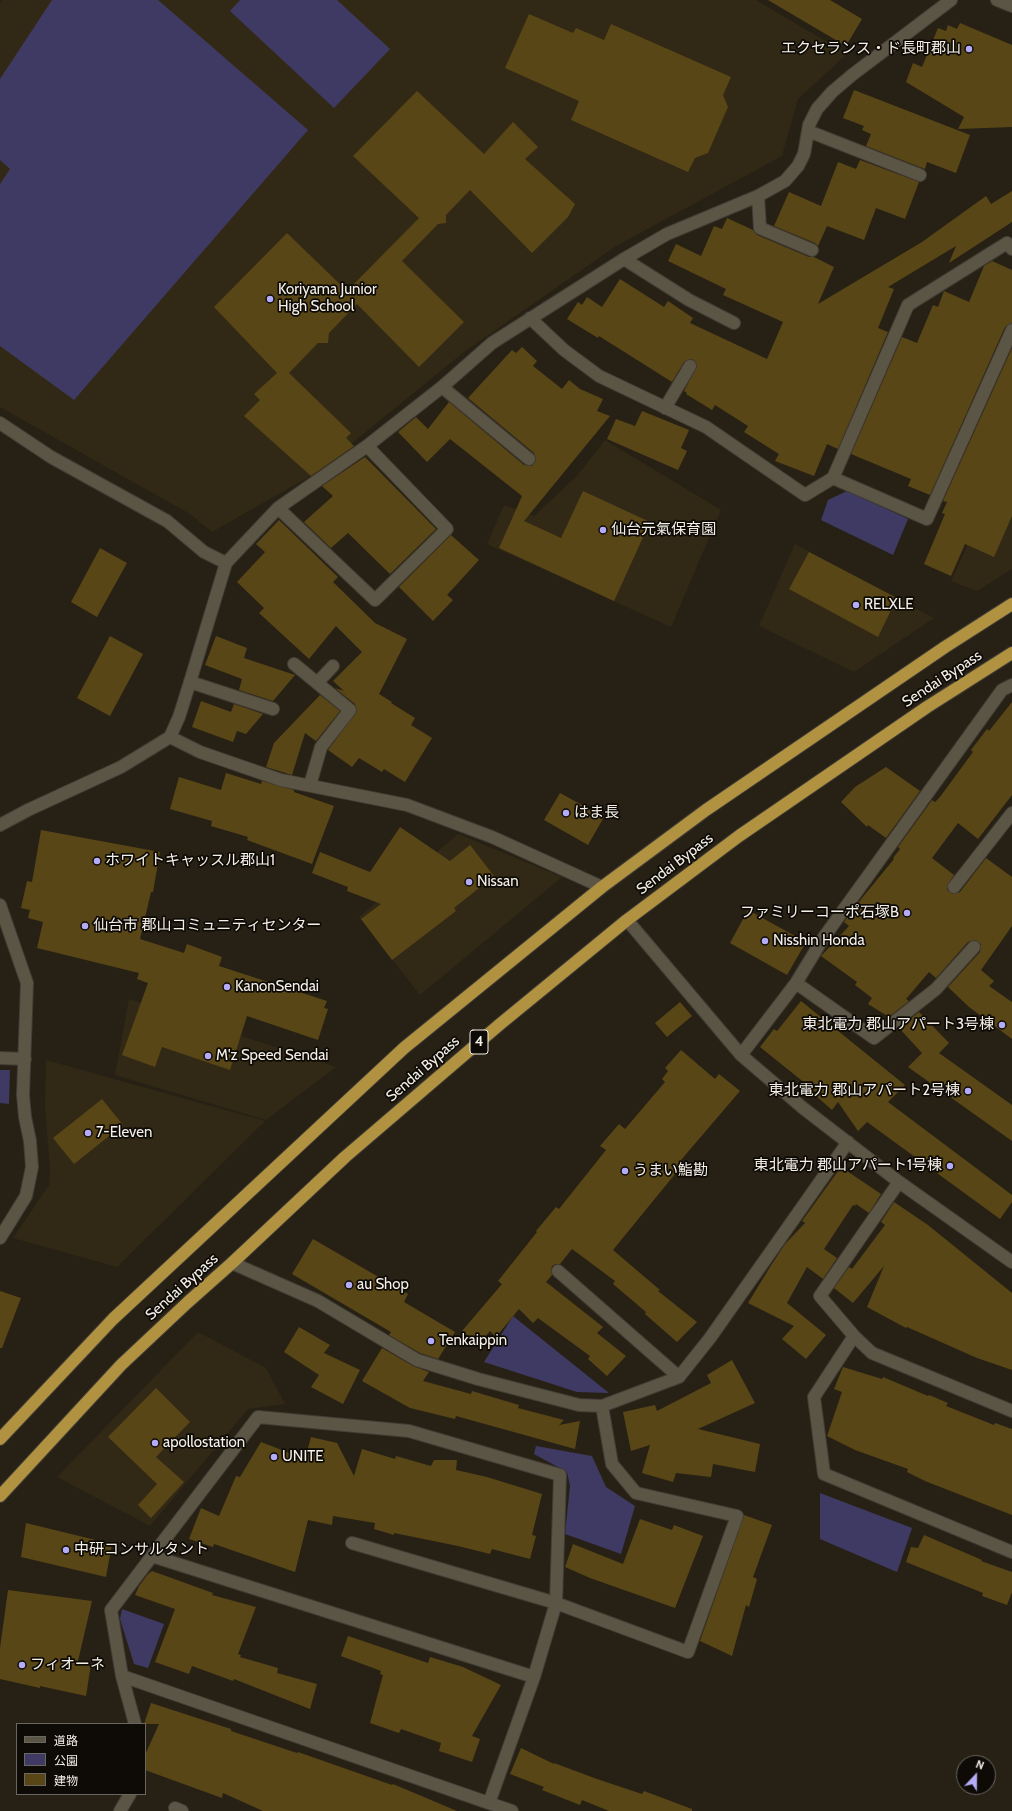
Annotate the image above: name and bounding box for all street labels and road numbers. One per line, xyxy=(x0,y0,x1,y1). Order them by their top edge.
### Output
street label: Sendai Bypass xyxy=(899,647,985,711)
street label: Sendai Bypass xyxy=(633,829,717,899)
road number: 4 xyxy=(470,1030,488,1054)
street label: Sendai Bypass xyxy=(383,1032,463,1106)
street label: Sendai Bypass xyxy=(142,1250,222,1324)

